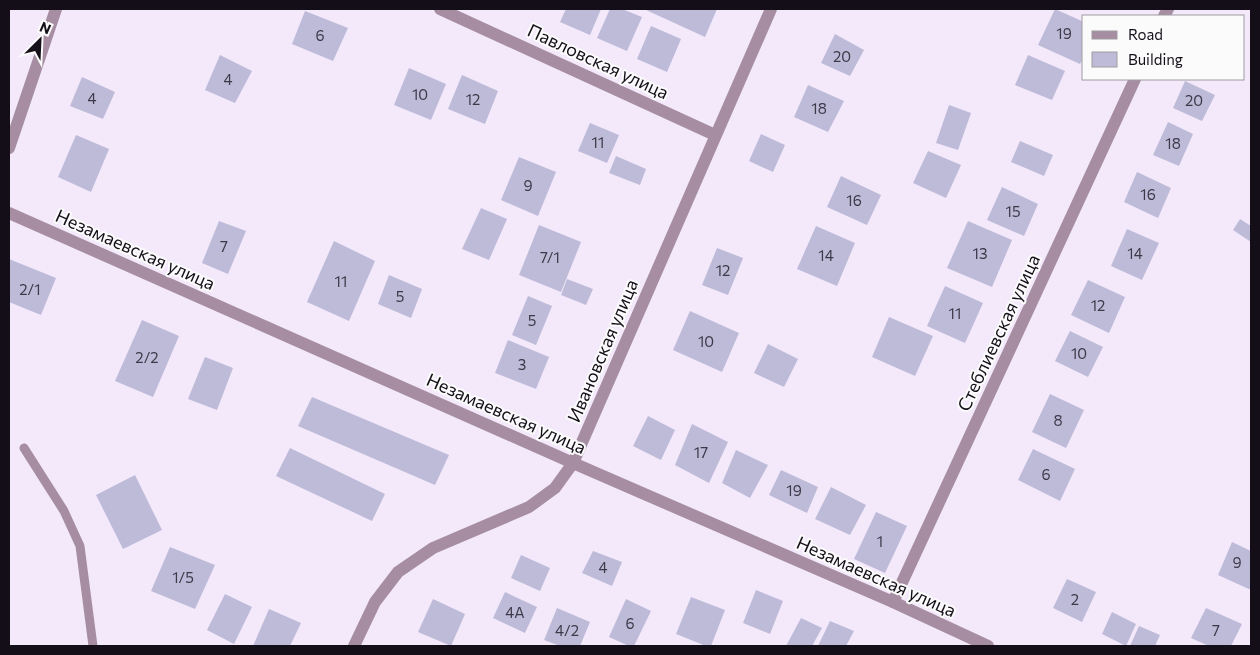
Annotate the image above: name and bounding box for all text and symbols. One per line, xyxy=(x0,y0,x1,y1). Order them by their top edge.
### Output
north arrow xyxy=(15,15,65,65)
legend xyxy=(1082,15,1245,80)
text: N xyxy=(37,18,54,38)
street label: Павловская улица xyxy=(524,19,672,103)
house number: 19 xyxy=(1056,24,1072,42)
text: Road xyxy=(1128,25,1163,43)
house number: 6 xyxy=(315,26,325,44)
house number: 20 xyxy=(833,47,851,65)
text: Building xyxy=(1128,50,1183,68)
house number: 4 xyxy=(224,70,233,88)
house number: 10 xyxy=(412,85,428,103)
house number: 4 xyxy=(88,89,97,107)
house number: 12 xyxy=(466,90,480,108)
house number: 20 xyxy=(1185,91,1203,109)
house number: 18 xyxy=(811,99,827,117)
house number: 11 xyxy=(592,133,604,151)
house number: 18 xyxy=(1165,134,1181,152)
house number: 9 xyxy=(523,176,533,194)
house number: 16 xyxy=(1140,185,1156,203)
house number: 16 xyxy=(846,191,862,209)
house number: 15 xyxy=(1005,202,1021,220)
street label: Незамаевская улица xyxy=(52,204,219,294)
house number: 7 xyxy=(220,237,228,255)
house number: 13 xyxy=(973,244,987,262)
house number: 14 xyxy=(1127,244,1143,262)
house number: 14 xyxy=(818,246,834,264)
house number: 7/1 xyxy=(540,248,560,266)
street label: Стеблиевская улица xyxy=(952,251,1044,414)
house number: 12 xyxy=(716,261,730,279)
house number: 11 xyxy=(335,272,347,290)
street label: Ивановская улица xyxy=(562,276,642,425)
house number: 2/1 xyxy=(19,280,41,298)
house number: 5 xyxy=(396,287,404,305)
house number: 12 xyxy=(1091,296,1105,314)
house number: 11 xyxy=(949,304,961,322)
house number: 5 xyxy=(528,311,536,329)
house number: 10 xyxy=(698,332,714,350)
house number: 10 xyxy=(1071,344,1087,362)
house number: 2/2 xyxy=(135,348,159,366)
house number: 3 xyxy=(518,355,526,373)
street label: Незамаевская улица xyxy=(423,368,590,458)
house number: 8 xyxy=(1053,411,1063,429)
house number: 17 xyxy=(694,443,708,461)
house number: 6 xyxy=(1041,465,1051,483)
house number: 19 xyxy=(786,481,802,499)
street label: Незамаевская улица xyxy=(793,531,960,621)
house number: 1 xyxy=(877,532,883,550)
house number: 9 xyxy=(1232,553,1242,571)
house number: 4 xyxy=(599,558,608,576)
house number: 1/5 xyxy=(172,568,194,586)
house number: 2 xyxy=(1071,590,1079,608)
house number: 4А xyxy=(505,603,525,621)
house number: 6 xyxy=(625,614,635,632)
house number: 4/2 xyxy=(555,621,579,639)
house number: 7 xyxy=(1212,621,1220,639)

